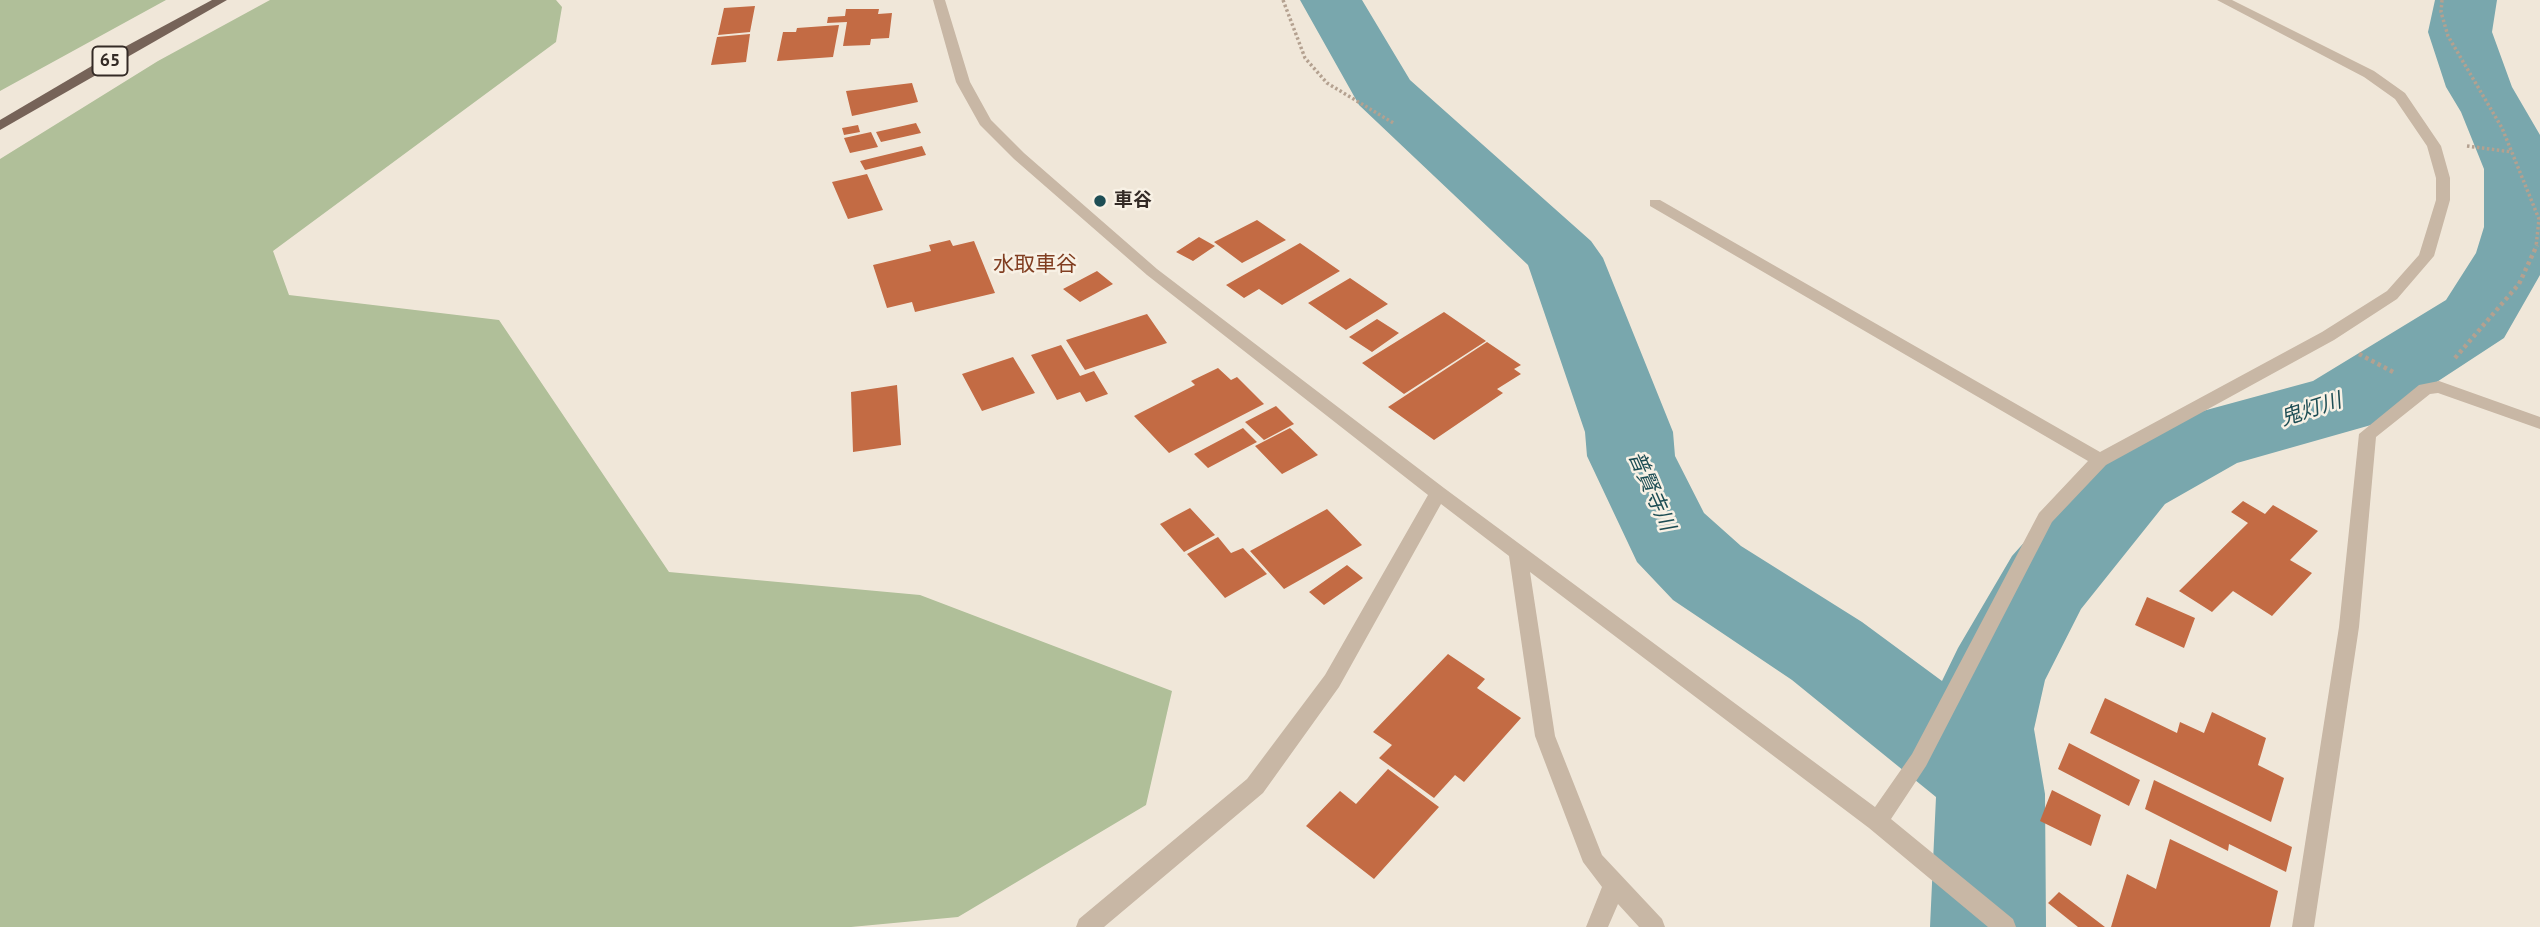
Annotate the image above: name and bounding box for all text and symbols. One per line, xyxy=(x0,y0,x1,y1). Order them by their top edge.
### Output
road number: 65 xyxy=(92,46,128,76)
place label: 車谷 xyxy=(1114,190,1152,212)
marker: 車谷 xyxy=(1092,193,1108,209)
district label: 水取車谷 xyxy=(993,252,1077,278)
water label: 鬼灯川 xyxy=(2277,388,2345,432)
water label: 普賢寺川 xyxy=(1622,448,1680,534)

